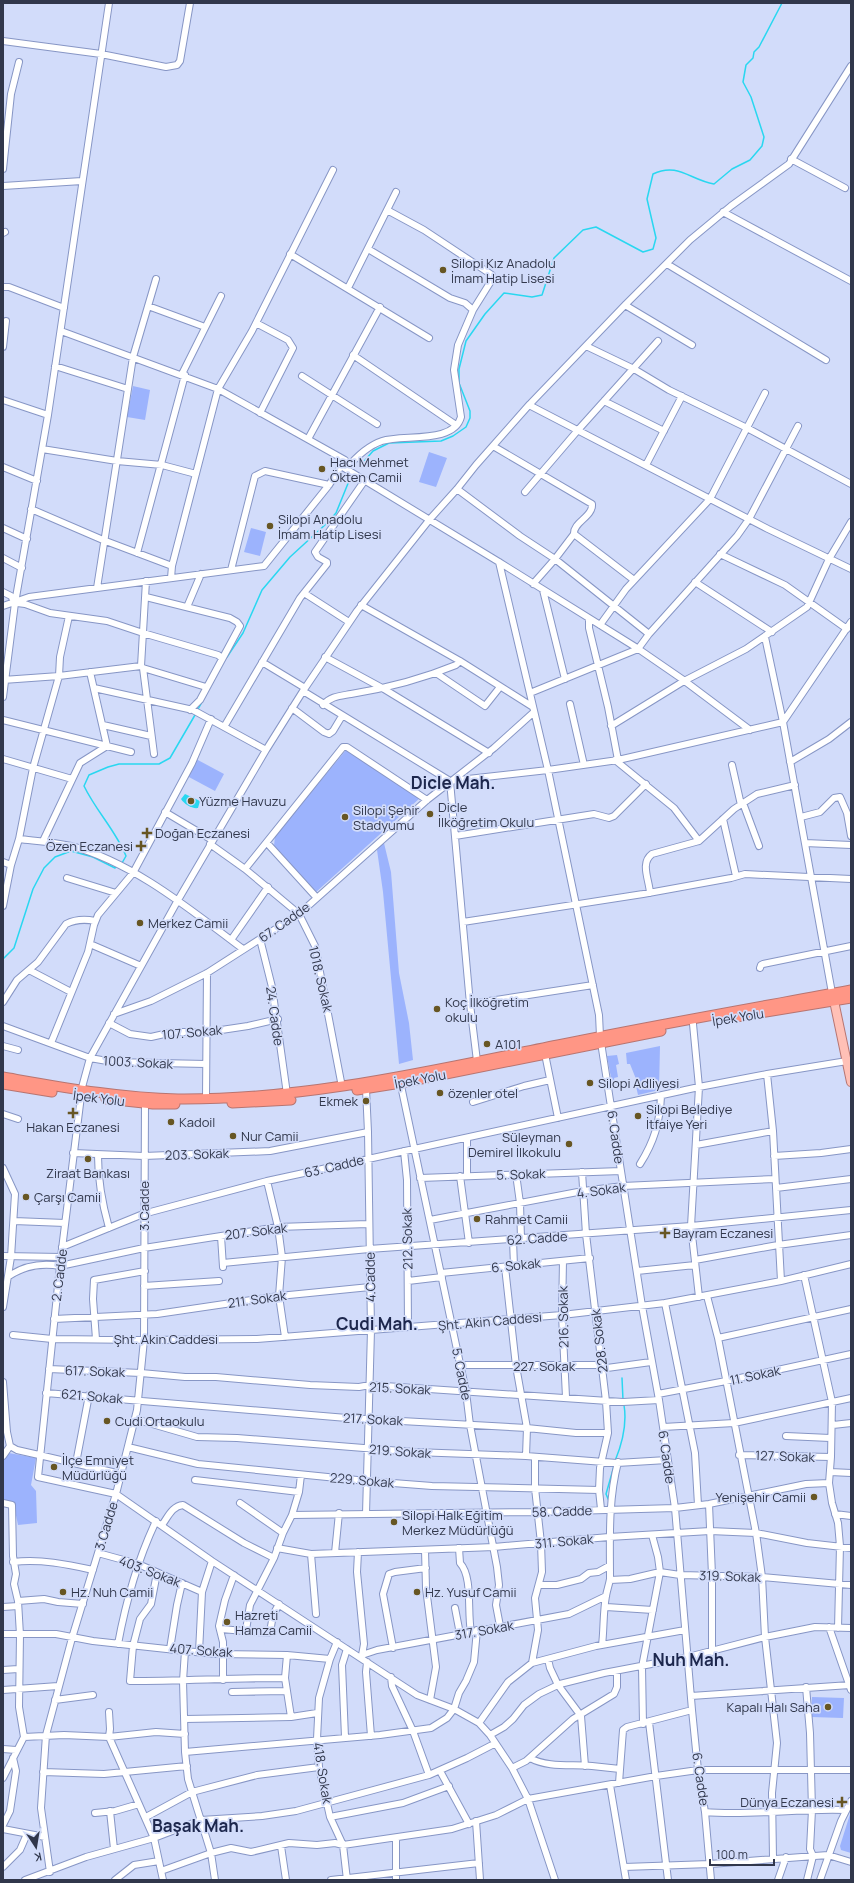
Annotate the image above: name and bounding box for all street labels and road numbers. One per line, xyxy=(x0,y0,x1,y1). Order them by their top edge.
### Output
street label: 67. Cadde xyxy=(255,897,314,946)
street label: 1018. Sokak xyxy=(305,944,337,1014)
street label: 24. Cadde xyxy=(262,985,288,1047)
street label: İpek Yolu xyxy=(711,1004,765,1030)
street label: 107. Sokak xyxy=(161,1020,223,1044)
street label: 1003. Sokak xyxy=(103,1051,174,1073)
street label: İpek Yolu xyxy=(393,1065,447,1093)
street label: İpek Yolu xyxy=(72,1086,126,1110)
street label: 6. Cadde xyxy=(603,1109,629,1165)
street label: 203. Sokak xyxy=(165,1144,230,1164)
street label: 63. Cadde xyxy=(302,1150,366,1182)
street label: 5. Sokak xyxy=(496,1164,546,1184)
street label: 4. Sokak xyxy=(575,1178,627,1202)
street label: 3.Cadde xyxy=(135,1181,153,1231)
street label: 212. Sokak xyxy=(397,1207,417,1270)
street label: 207. Sokak xyxy=(224,1218,289,1244)
street label: 62. Cadde xyxy=(506,1227,568,1249)
street label: 2. Cadde xyxy=(47,1247,71,1302)
street label: 4.Cadde xyxy=(361,1251,379,1302)
street label: 6. Sokak xyxy=(490,1253,542,1277)
street label: 216. Sokak xyxy=(553,1285,573,1348)
street label: 211. Sokak xyxy=(227,1286,288,1312)
street label: Şht. Akin Caddesi xyxy=(437,1307,543,1335)
street label: 228. Sokak xyxy=(586,1308,612,1374)
street label: Şht. Akin Caddesi xyxy=(114,1330,218,1348)
street label: 5. Cadde xyxy=(448,1346,476,1402)
street label: 227. Sokak xyxy=(513,1357,576,1375)
street label: 617. Sokak xyxy=(65,1361,126,1381)
street label: 11. Sokak xyxy=(728,1361,783,1389)
street label: 215. Sokak xyxy=(369,1377,432,1399)
street label: 621. Sokak xyxy=(60,1384,124,1408)
street label: 217. Sokak xyxy=(343,1408,404,1430)
street label: 6. Cadde xyxy=(654,1429,680,1485)
street label: 219. Sokak xyxy=(368,1440,432,1462)
street label: 127. Sokak xyxy=(755,1446,816,1466)
street label: 229. Sokak xyxy=(329,1468,395,1492)
street label: 3.Cadde xyxy=(90,1499,122,1553)
street label: 58. Cadde xyxy=(531,1501,593,1521)
street label: 311. Sokak xyxy=(534,1529,594,1553)
street label: 403. Sokak xyxy=(117,1551,184,1591)
street label: 319. Sokak xyxy=(699,1566,762,1586)
street label: 317. Sokak xyxy=(453,1616,515,1644)
street label: 407. Sokak xyxy=(169,1639,234,1661)
street label: 418. Sokak xyxy=(309,1741,337,1806)
street label: 6. Cadde xyxy=(688,1751,714,1807)

